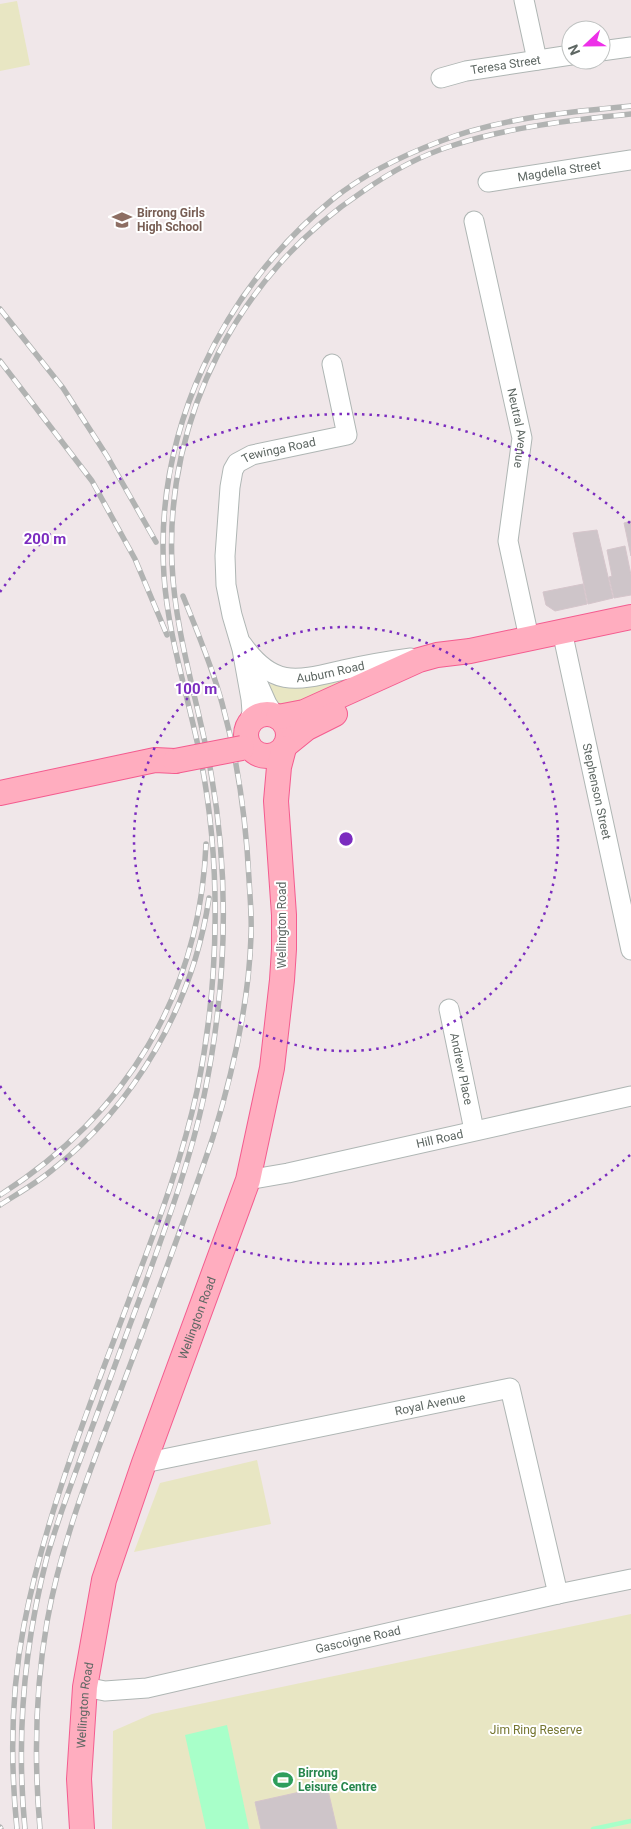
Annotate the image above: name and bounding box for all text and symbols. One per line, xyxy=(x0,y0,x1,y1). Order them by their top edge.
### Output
north arrow xyxy=(561,20,611,70)
text: N xyxy=(565,42,583,57)
street label: Teresa Street xyxy=(470,53,542,77)
street label: Magdella Street xyxy=(517,158,602,184)
place label: Birrong Girls High School xyxy=(137,206,205,234)
school or university icon: Birrong Girls High School xyxy=(111,209,133,231)
street label: Neutral Avenue xyxy=(504,387,529,469)
street label: Tewinga Road xyxy=(239,435,317,466)
text: 200 m xyxy=(24,530,66,548)
street label: Auburn Road xyxy=(296,659,366,685)
text: 100 m xyxy=(175,680,217,698)
street label: Stephenson Street xyxy=(579,742,614,841)
centre of rings xyxy=(337,830,355,848)
street label: Wellington Road xyxy=(275,882,289,968)
street label: Andrew Place xyxy=(447,1031,476,1106)
street label: Hill Road xyxy=(415,1127,465,1151)
street label: Wellington Road xyxy=(176,1275,219,1361)
street label: Royal Avenue xyxy=(394,1390,466,1418)
street label: Gascoigne Road xyxy=(314,1623,402,1656)
street label: Wellington Road xyxy=(74,1661,96,1749)
park label: Jim Ring Reserve xyxy=(490,1723,582,1737)
place label: Birrong Leisure Centre xyxy=(298,1766,377,1794)
sports icon: Birrong Leisure Centre xyxy=(272,1769,294,1791)

